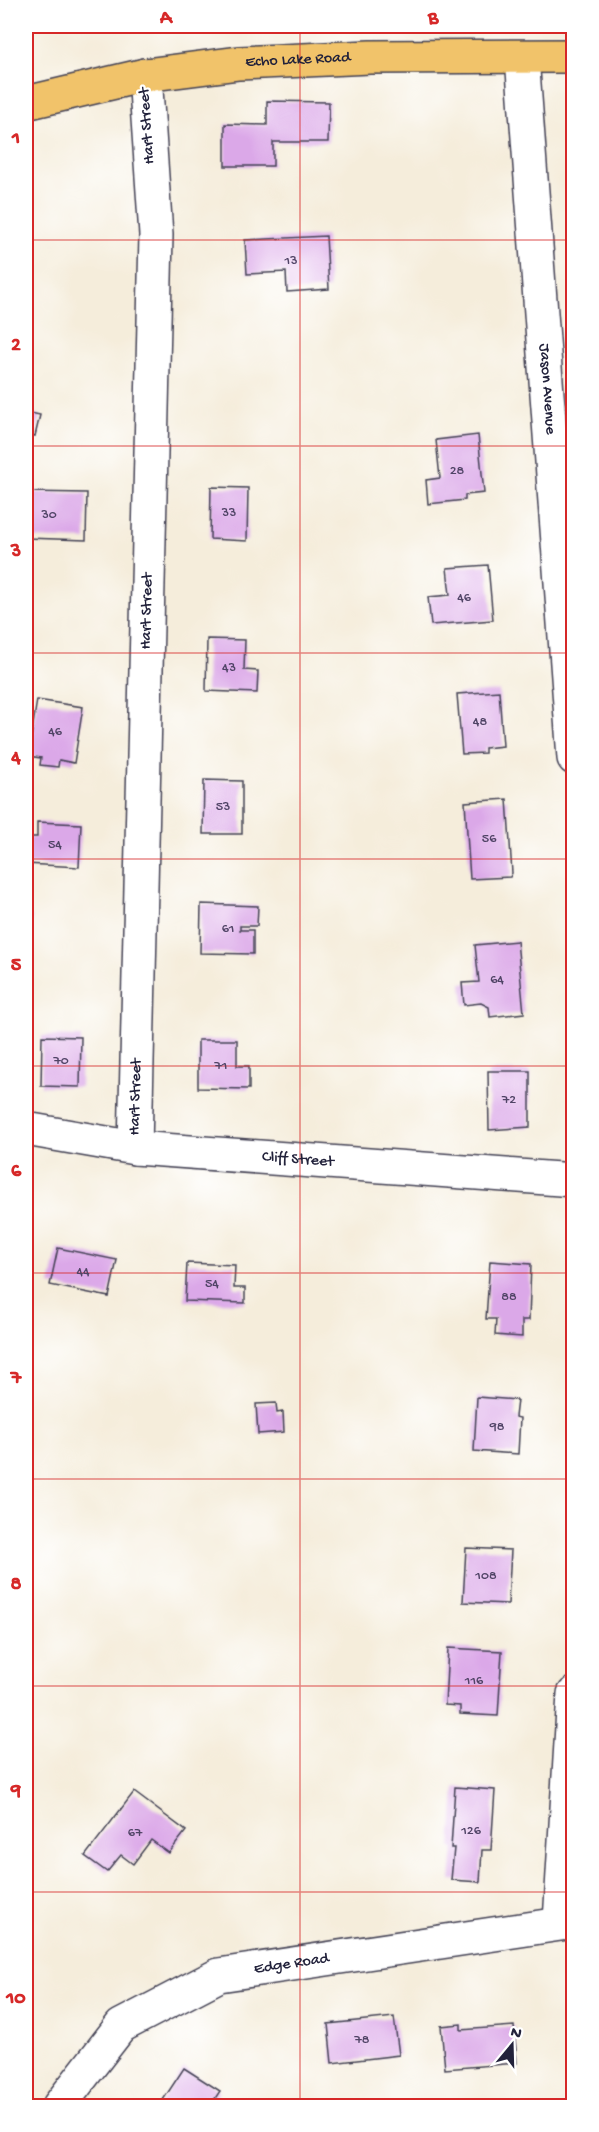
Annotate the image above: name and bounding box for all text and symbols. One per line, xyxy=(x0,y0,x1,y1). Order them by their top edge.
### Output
text: A xyxy=(159,8,174,31)
text: B xyxy=(427,8,439,31)
street label: Echo Lake Road xyxy=(245,48,352,72)
street label: Hart Street xyxy=(136,86,160,165)
text: 1 xyxy=(11,128,20,151)
house number: 13 xyxy=(284,253,297,270)
text: 2 xyxy=(11,335,21,358)
street label: Jason Avenue xyxy=(534,343,560,436)
house number: 28 xyxy=(450,463,465,480)
house number: 33 xyxy=(221,505,236,522)
house number: 30 xyxy=(40,507,57,524)
text: 3 xyxy=(10,541,21,564)
street label: Hart Street xyxy=(137,571,158,650)
house number: 46 xyxy=(457,590,472,607)
house number: 43 xyxy=(222,660,236,677)
house number: 48 xyxy=(473,714,487,731)
house number: 46 xyxy=(48,724,63,741)
text: 4 xyxy=(10,748,21,771)
house number: 53 xyxy=(216,799,230,816)
house number: 56 xyxy=(482,831,497,848)
house number: 54 xyxy=(48,837,62,854)
house number: 61 xyxy=(222,921,234,938)
text: 5 xyxy=(11,955,22,978)
house number: 64 xyxy=(490,972,504,989)
house number: 70 xyxy=(52,1053,69,1070)
street label: Hart Street xyxy=(126,1057,147,1136)
house number: 71 xyxy=(214,1058,227,1075)
house number: 72 xyxy=(501,1092,516,1109)
street label: Cliff Street xyxy=(261,1148,336,1172)
text: 6 xyxy=(11,1161,22,1184)
house number: 44 xyxy=(76,1264,90,1281)
house number: 54 xyxy=(205,1276,219,1293)
house number: 88 xyxy=(501,1289,517,1306)
text: 7 xyxy=(10,1368,23,1391)
house number: 98 xyxy=(489,1419,505,1436)
house number: 108 xyxy=(474,1568,497,1585)
text: 8 xyxy=(11,1574,22,1597)
house number: 116 xyxy=(464,1673,484,1690)
text: 9 xyxy=(10,1781,21,1804)
house number: 126 xyxy=(460,1823,482,1840)
house number: 67 xyxy=(128,1825,143,1842)
street label: Edge Road xyxy=(253,1949,332,1979)
text: 10 xyxy=(5,1988,26,2011)
north arrow xyxy=(482,2015,542,2075)
text: N xyxy=(508,2023,524,2045)
house number: 78 xyxy=(354,2032,370,2049)

